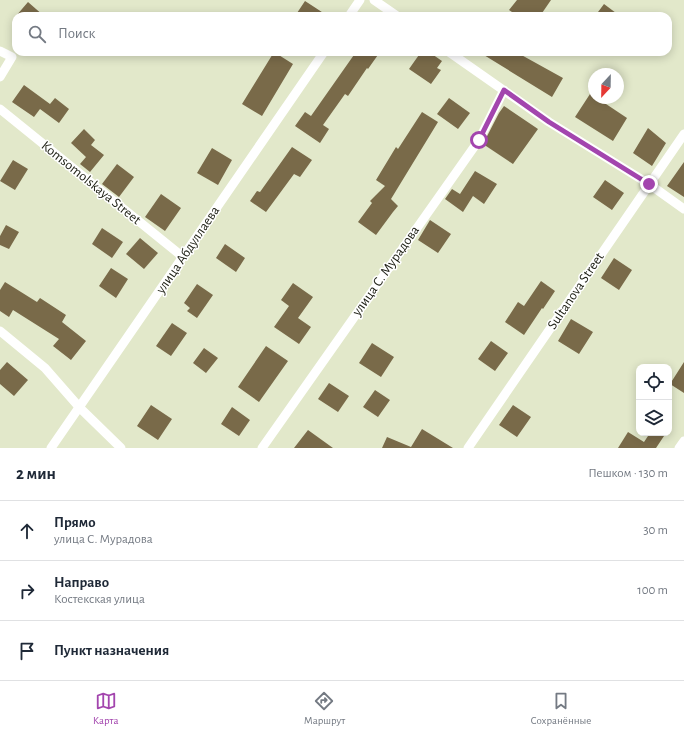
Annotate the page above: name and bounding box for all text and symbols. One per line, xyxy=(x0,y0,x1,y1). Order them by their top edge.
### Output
search box xyxy=(12,12,672,56)
icon: search xyxy=(26,23,48,45)
text: Поиск xyxy=(58,26,96,41)
north arrow xyxy=(588,68,624,104)
route start xyxy=(470,131,488,149)
street label: Komsomolskaya Street xyxy=(38,139,144,228)
route end xyxy=(640,175,658,193)
street label: улица Абдуллаева xyxy=(153,203,223,297)
street label: улица С. Мурадова xyxy=(349,223,423,319)
street label: Sultanova Street xyxy=(545,250,607,332)
map controls xyxy=(636,364,672,436)
button: locate xyxy=(636,364,672,400)
button: layers xyxy=(636,400,672,436)
text: 2 мин xyxy=(16,465,56,482)
text: Пешком · 130 m xyxy=(588,467,668,480)
text: Прямо xyxy=(54,515,96,530)
icon: ahead xyxy=(16,520,38,542)
text: 30 m xyxy=(643,524,668,537)
text: улица С. Мурадова xyxy=(54,533,153,546)
text: Направо xyxy=(54,575,109,590)
icon: right xyxy=(16,580,38,602)
text: 100 m xyxy=(637,584,668,597)
text: Костекская улица xyxy=(54,593,145,606)
icon: arrive xyxy=(16,640,38,662)
text: Пункт назначения xyxy=(54,643,169,658)
tab: Карта xyxy=(93,690,118,727)
tab: Маршрут xyxy=(304,690,345,727)
tab: Сохранённые xyxy=(531,690,591,727)

